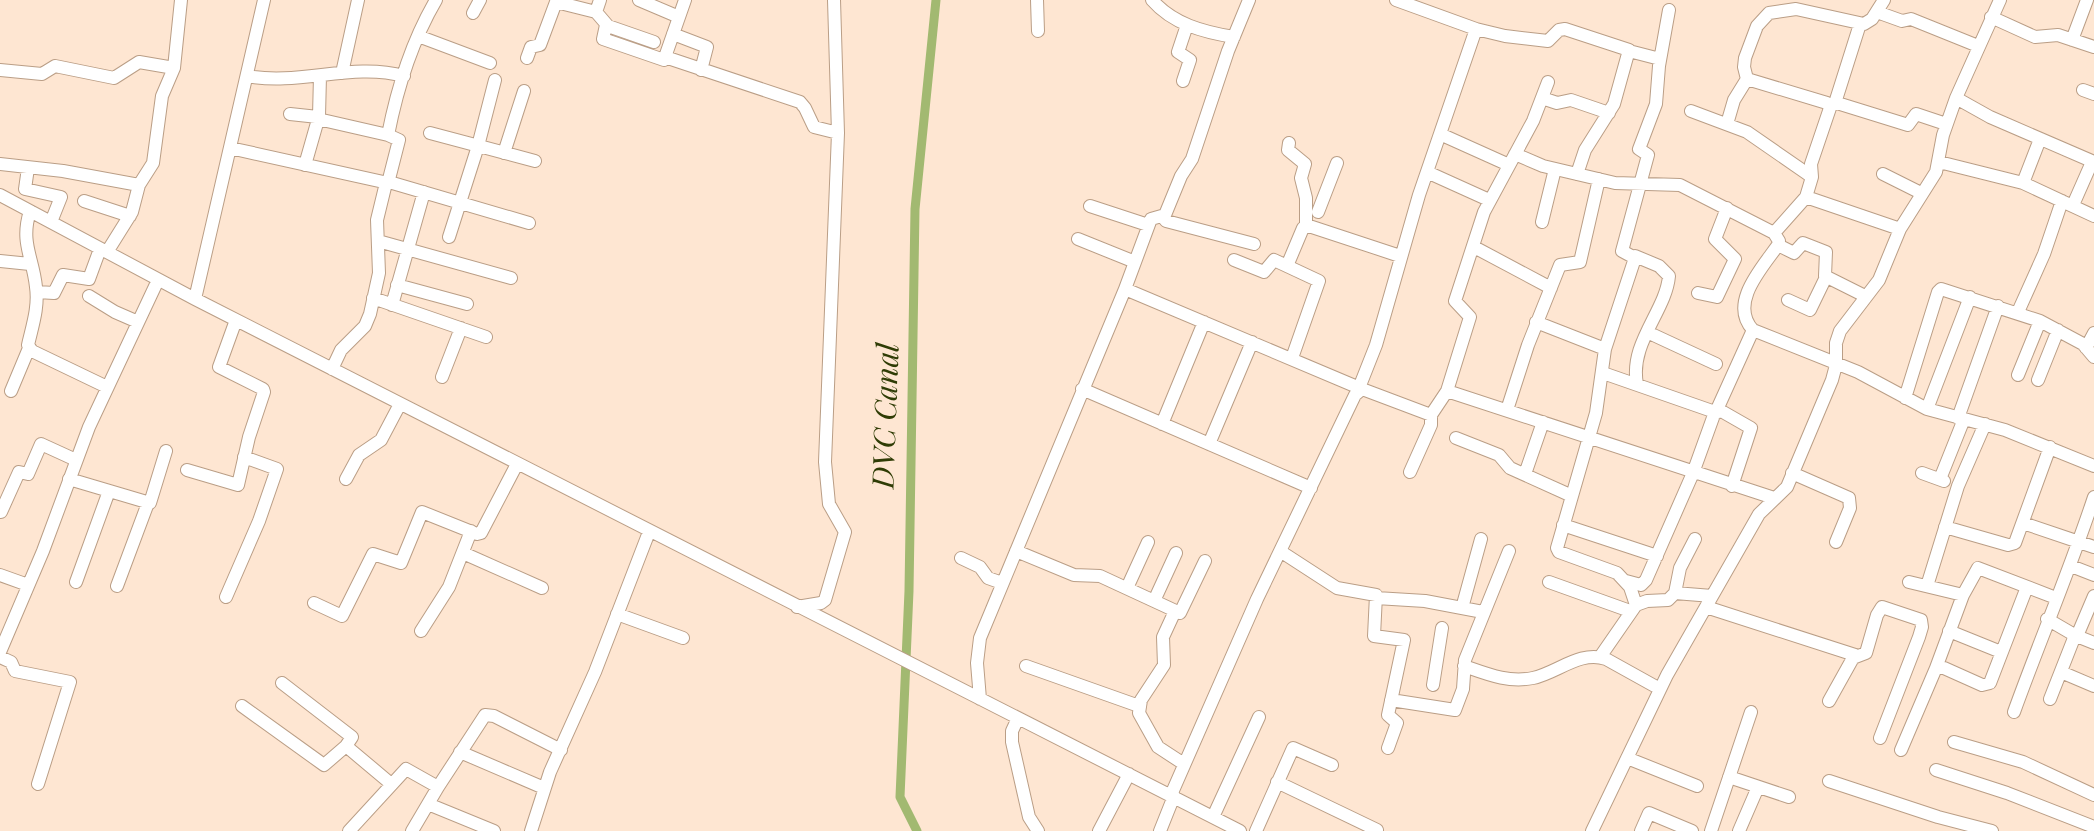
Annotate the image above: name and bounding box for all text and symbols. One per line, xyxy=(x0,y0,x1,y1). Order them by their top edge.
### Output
water label: DVC Canal xyxy=(861,341,907,490)

